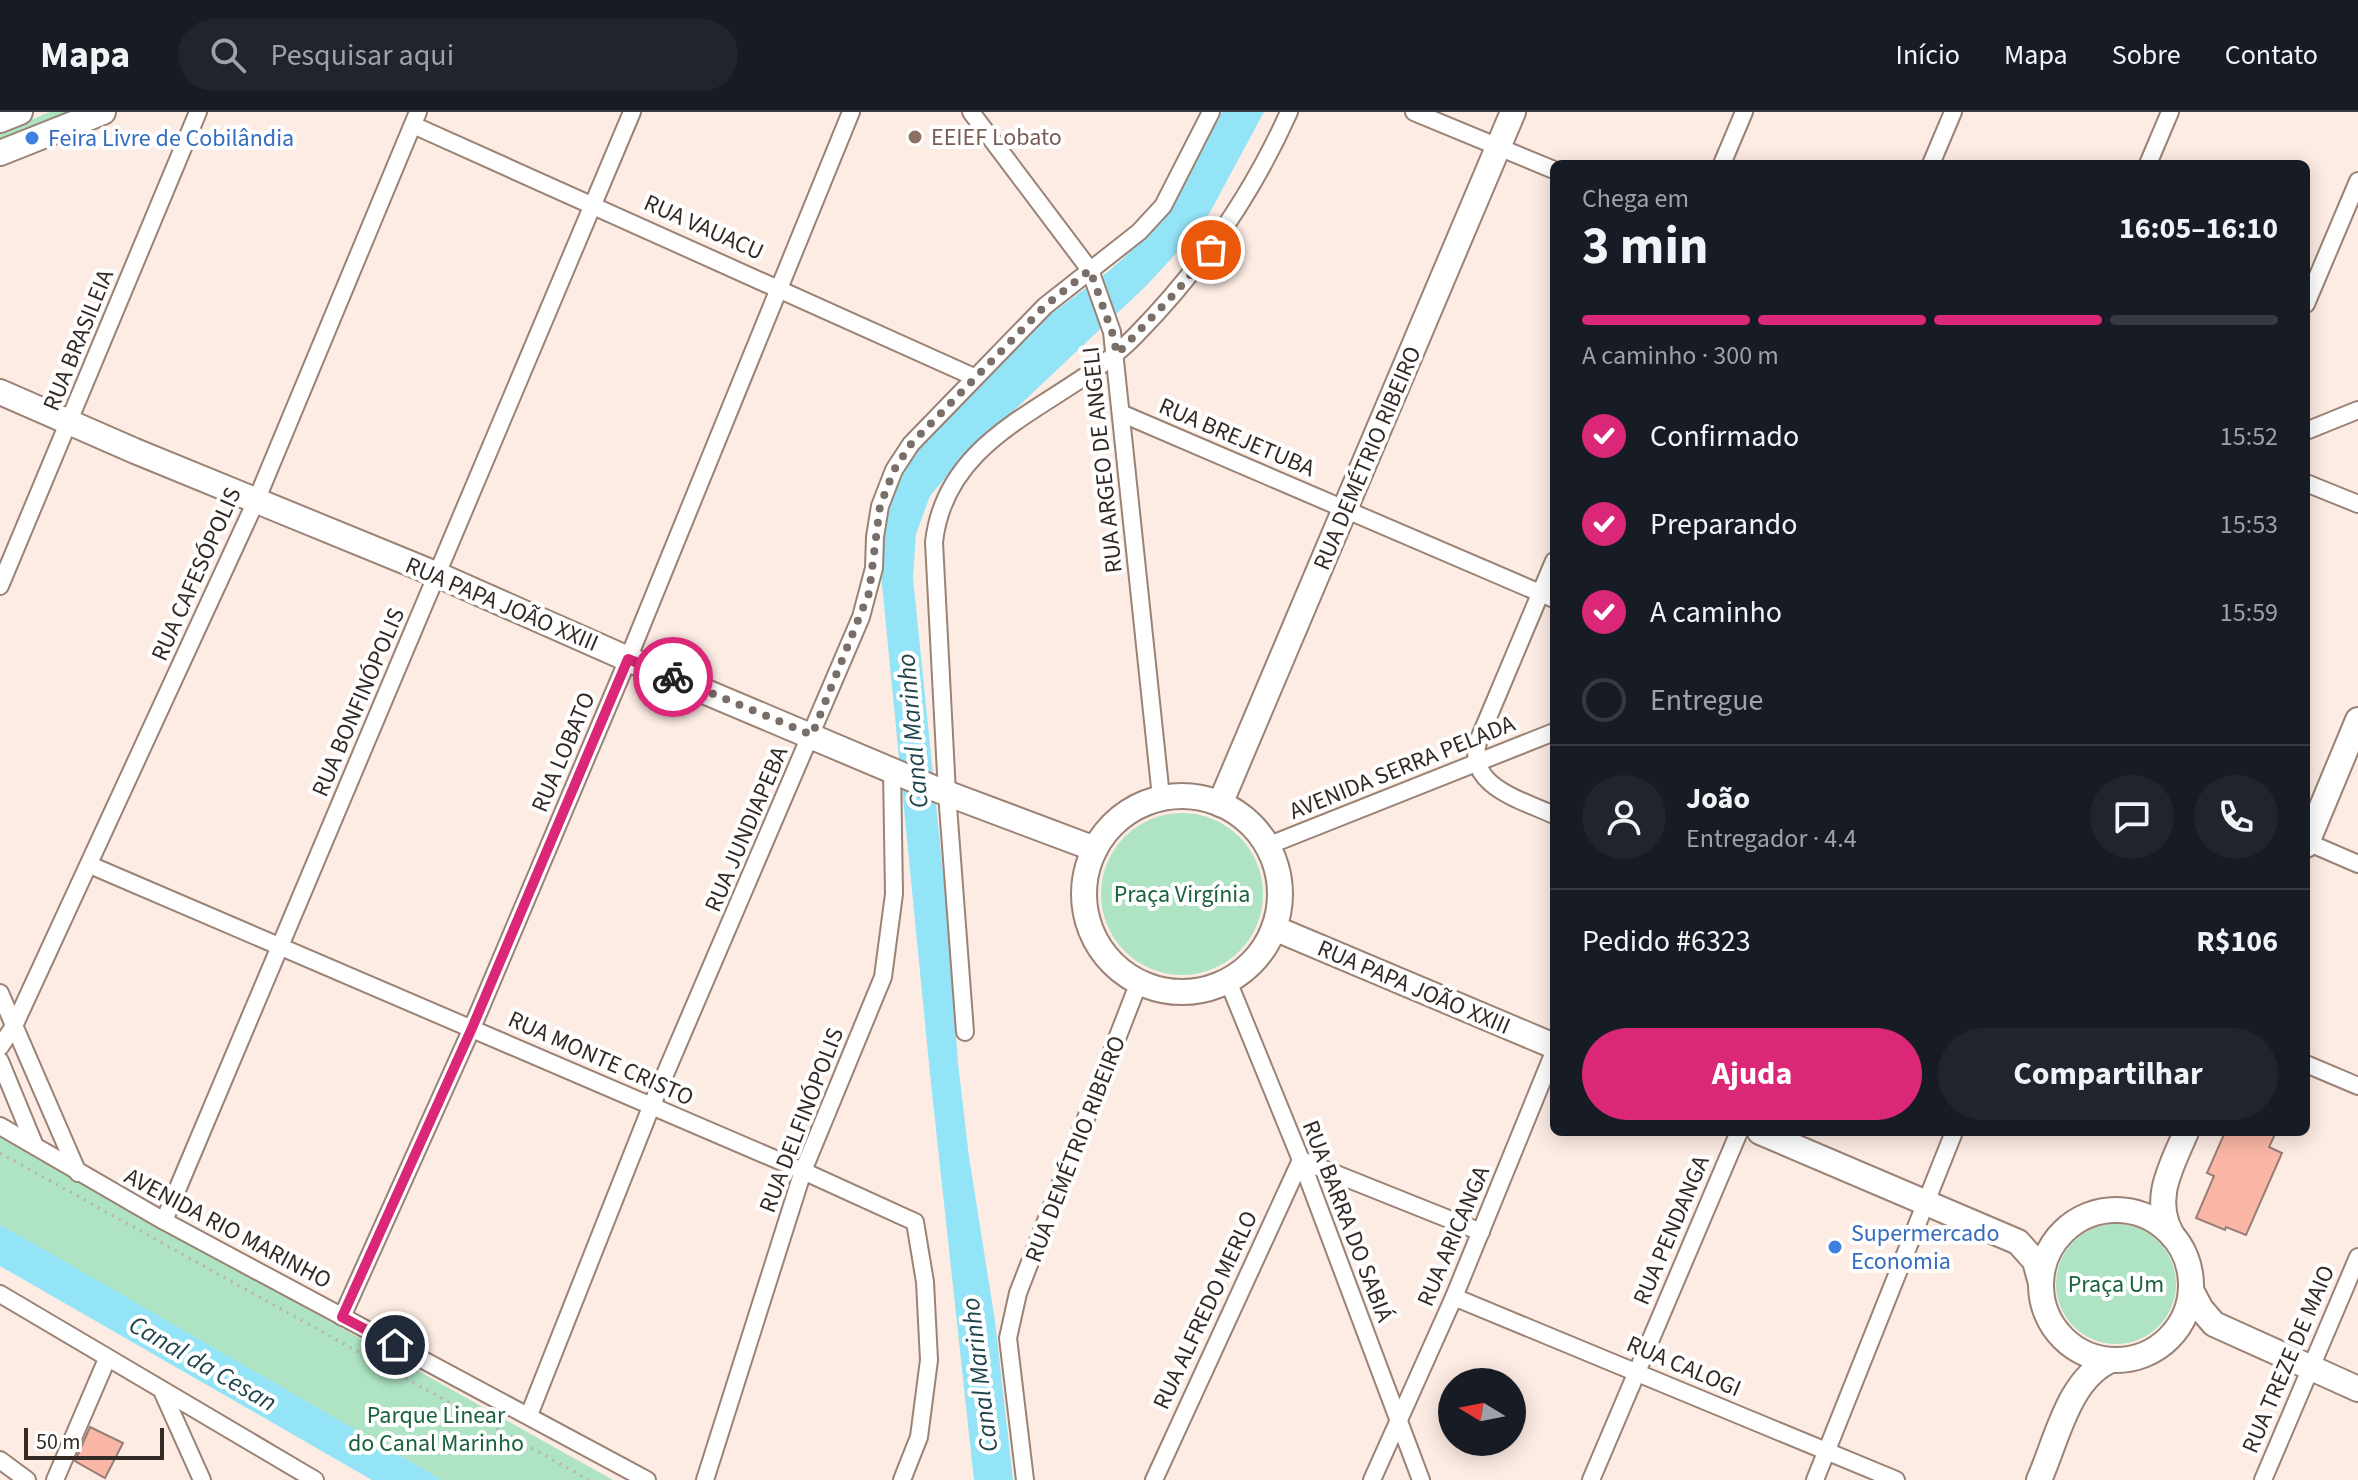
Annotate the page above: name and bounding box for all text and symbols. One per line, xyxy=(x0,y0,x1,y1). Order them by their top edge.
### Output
search box xyxy=(178,19,738,91)
text: Mapa xyxy=(40,28,130,82)
icon: search xyxy=(206,33,250,77)
text: Pesquisar aqui xyxy=(270,34,454,77)
text: Início xyxy=(1896,35,1960,75)
text: Mapa xyxy=(2004,35,2068,75)
text: Sobre xyxy=(2112,35,2181,75)
text: Contato xyxy=(2225,35,2318,75)
place label: EEIEF Lobato xyxy=(931,120,1062,155)
place label: Feira Livre de Cobilândia xyxy=(48,121,294,156)
marker: EEIEF Lobato xyxy=(906,128,924,146)
marker: Feira Livre de Cobilândia xyxy=(23,129,41,147)
text: Chega em xyxy=(1582,180,1689,217)
street label: RUA VAUACU xyxy=(638,185,769,269)
text: 16:05–16:10 xyxy=(2119,207,2278,250)
text: 3 min xyxy=(1582,210,1709,284)
pin xyxy=(1177,216,1245,284)
icon: bag xyxy=(1189,228,1233,272)
street label: RUA BRASILEIA xyxy=(34,264,123,416)
text: A caminho · 300 m xyxy=(1582,337,1779,374)
street label: RUA DEMÉTRIO RIBEIRO xyxy=(1304,341,1431,576)
street label: RUA ARGEO DE ANGELI xyxy=(1073,345,1132,575)
street label: RUA BREJETUBA xyxy=(1153,389,1320,486)
icon: check xyxy=(1582,414,1626,458)
text: Confirmado xyxy=(1650,415,1799,458)
text: 15:52 xyxy=(2220,418,2278,455)
street label: RUA CAFESÓPOLIS xyxy=(142,482,250,667)
icon: check xyxy=(1582,502,1626,546)
text: Preparando xyxy=(1650,503,1797,546)
text: 15:53 xyxy=(2220,506,2278,543)
street label: RUA PAPA JOÃO XXIII xyxy=(400,548,604,661)
icon: check xyxy=(1582,590,1626,634)
text: A caminho xyxy=(1650,591,1782,634)
text: 15:59 xyxy=(2220,594,2278,631)
street label: RUA BONFINÓPOLIS xyxy=(303,602,414,802)
courier xyxy=(633,637,713,717)
water label: Canal Marinho xyxy=(887,652,938,810)
icon: bike xyxy=(651,655,695,699)
text: Entregue xyxy=(1650,679,1763,722)
street label: RUA LOBATO xyxy=(522,687,605,818)
street label: AVENIDA SERRA PELADA xyxy=(1284,706,1520,829)
street label: RUA JUNDIAPEBA xyxy=(696,741,797,917)
button: person xyxy=(1582,775,1666,859)
button: chat xyxy=(2090,775,2174,859)
button: phone xyxy=(2194,775,2278,859)
text: João xyxy=(1686,777,1750,820)
text: Entregador · 4.4 xyxy=(1686,820,1857,857)
park label: Praça Virgínia xyxy=(1114,877,1250,912)
text: Pedido #6323 xyxy=(1582,920,1751,963)
text: R$106 xyxy=(2196,920,2278,963)
street label: RUA PAPA JOÃO XXIII xyxy=(1312,931,1516,1044)
street label: RUA MONTE CRISTO xyxy=(502,1002,699,1115)
street label: RUA DELFINÓPOLIS xyxy=(750,1023,853,1218)
button: Ajuda xyxy=(1582,1028,1922,1120)
button: Compartilhar xyxy=(1938,1028,2278,1120)
street label: RUA DEMÉTRIO RIBEIRO xyxy=(1016,1031,1135,1268)
street label: RUA BARRA DO SABIÁ xyxy=(1293,1115,1402,1327)
street label: RUA PENDANGA xyxy=(1624,1150,1719,1310)
street label: AVENIDA RIO MARINHO xyxy=(118,1159,338,1298)
street label: RUA ARICANGA xyxy=(1408,1161,1499,1312)
street label: RUA ALFREDO MERLO xyxy=(1144,1205,1267,1415)
place label: Supermercado Economia xyxy=(1851,1216,1999,1279)
marker: Supermercado Economia xyxy=(1826,1238,1844,1256)
street label: RUA TREZE DE MAIO xyxy=(2233,1260,2344,1459)
park label: Praça Um xyxy=(2068,1267,2164,1302)
water label: Canal Marinho xyxy=(952,1296,1007,1454)
water label: Canal da Cesan xyxy=(122,1306,284,1421)
pin xyxy=(361,1311,429,1379)
icon: home xyxy=(373,1323,417,1367)
street label: RUA CALOGI xyxy=(1621,1327,1747,1406)
north arrow xyxy=(1438,1368,1526,1456)
map controls xyxy=(1438,1368,1526,1456)
park label: Parque Linear do Canal Marinho xyxy=(348,1398,524,1461)
scale bar xyxy=(24,1424,164,1460)
text: 50 m xyxy=(36,1426,81,1458)

